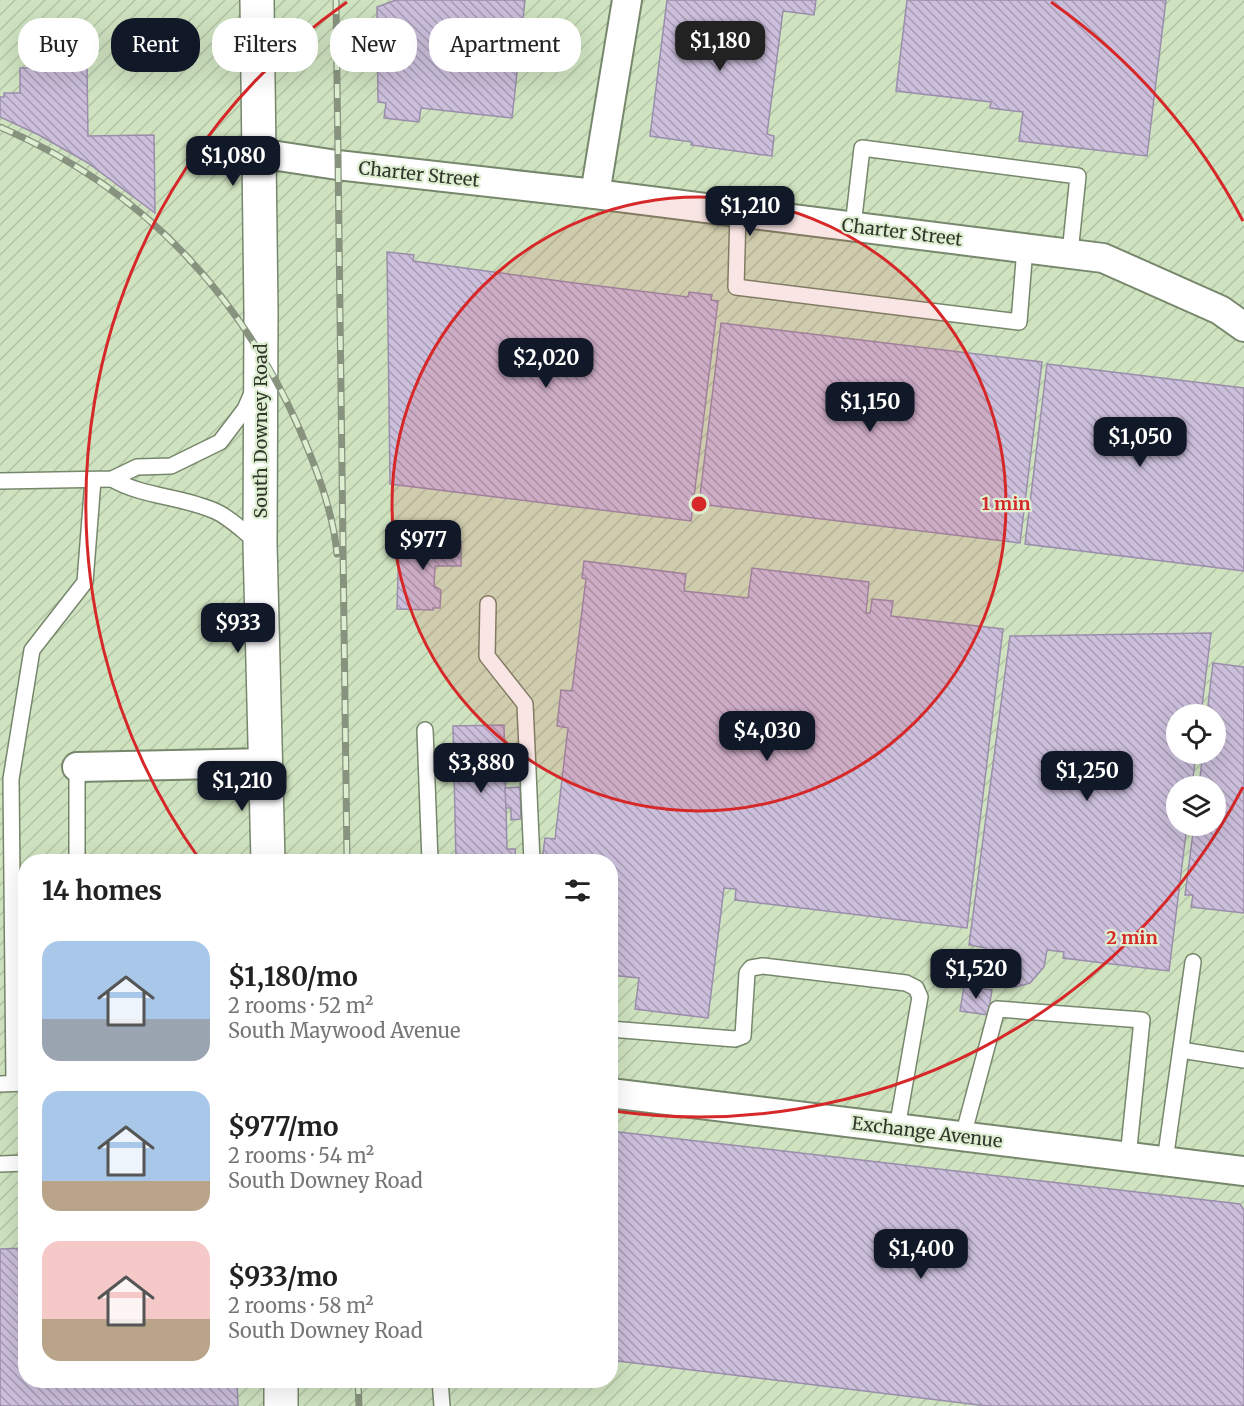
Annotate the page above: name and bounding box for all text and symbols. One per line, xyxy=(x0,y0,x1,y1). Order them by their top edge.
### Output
chip: Buy xyxy=(18,18,99,72)
chip: Rent xyxy=(111,18,200,72)
chip: Filters xyxy=(212,18,318,72)
chip: New xyxy=(330,18,417,72)
chip: Apartment xyxy=(429,18,581,72)
pin: $1,180 xyxy=(671,21,769,72)
text: $1,180 xyxy=(689,28,751,53)
pin: $1,080 xyxy=(184,136,282,187)
text: $1,080 xyxy=(200,143,266,168)
street label: Charter Street xyxy=(357,156,481,192)
pin: $1,210 xyxy=(701,186,799,237)
text: $1,210 xyxy=(719,193,781,218)
street label: Charter Street xyxy=(840,213,964,251)
pin: $2,020 xyxy=(497,338,595,389)
street label: South Downey Road xyxy=(249,343,272,519)
text: $2,020 xyxy=(512,345,580,370)
pin: $1,150 xyxy=(821,382,919,433)
text: $1,150 xyxy=(840,389,901,414)
pin: $1,050 xyxy=(1091,417,1189,468)
text: $1,050 xyxy=(1108,424,1172,449)
text: 1 min xyxy=(981,492,1031,515)
centre of rings xyxy=(689,494,709,514)
pin: $977 xyxy=(387,520,459,571)
text: $977 xyxy=(399,527,447,552)
pin: $933 xyxy=(202,603,274,654)
text: $933 xyxy=(215,610,261,635)
map controls xyxy=(1166,704,1226,836)
button: locate xyxy=(1166,704,1226,764)
pin: $4,030 xyxy=(718,711,816,762)
text: $4,030 xyxy=(733,718,801,743)
pin: $3,880 xyxy=(432,743,530,794)
text: $3,880 xyxy=(448,750,514,775)
pin: $1,250 xyxy=(1038,751,1136,802)
text: $1,250 xyxy=(1055,758,1119,783)
pin: $1,210 xyxy=(193,761,291,812)
text: $1,210 xyxy=(211,768,273,793)
button: layers xyxy=(1166,776,1226,836)
text: 14 homes xyxy=(42,874,162,907)
icon: filters xyxy=(561,874,594,907)
text: 2 min xyxy=(1106,926,1158,949)
pin: $1,520 xyxy=(927,949,1025,1000)
text: $1,520 xyxy=(944,956,1008,981)
text: $1,180/mo xyxy=(228,960,358,993)
icon: home xyxy=(90,965,162,1037)
text: 2 rooms · 52 m² xyxy=(228,993,373,1018)
text: South Maywood Avenue xyxy=(228,1018,460,1043)
text: $977/mo xyxy=(228,1110,339,1143)
street label: Exchange Avenue xyxy=(850,1111,1004,1153)
icon: home xyxy=(90,1115,162,1187)
text: 2 rooms · 54 m² xyxy=(228,1143,374,1168)
text: South Downey Road xyxy=(228,1168,423,1193)
pin: $1,400 xyxy=(872,1229,970,1280)
text: $1,400 xyxy=(888,1236,954,1261)
text: $933/mo xyxy=(228,1260,338,1293)
icon: home xyxy=(90,1265,162,1337)
text: 2 rooms · 58 m² xyxy=(228,1293,374,1318)
text: South Downey Road xyxy=(228,1318,423,1343)

